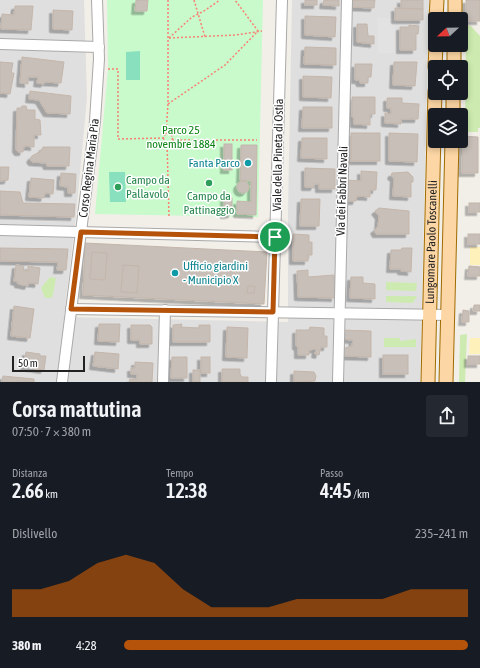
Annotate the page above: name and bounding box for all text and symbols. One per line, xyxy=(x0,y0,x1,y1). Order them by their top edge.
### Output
north arrow xyxy=(428,12,468,52)
map controls xyxy=(428,12,468,148)
button: locate xyxy=(428,60,468,100)
street label: Viale della Pineta di Ostia xyxy=(270,99,286,211)
button: layers xyxy=(428,108,468,148)
street label: Corso Regina Maria Pia xyxy=(76,118,102,218)
park label: Parco 25 novembre 1884 xyxy=(146,123,216,151)
street label: Via dei Fabbri Navali xyxy=(333,146,351,236)
place label: Fanta Parco xyxy=(188,156,240,170)
marker: Fanta Parco xyxy=(243,158,253,168)
place label: Campo da Pallavolo xyxy=(126,173,170,201)
marker: Campo da Pattinaggio xyxy=(204,178,214,188)
street label: Lungomare Paolo Toscanelli xyxy=(423,180,440,304)
marker: Campo da Pallavolo xyxy=(113,182,123,192)
place label: Campo da Pattinaggio xyxy=(184,189,235,217)
pin xyxy=(258,220,292,254)
icon: arrive xyxy=(264,226,286,248)
place label: Ufficio giardini - Municipio X xyxy=(183,259,248,287)
marker: Ufficio giardini - Municipio X xyxy=(170,268,180,278)
scale bar xyxy=(12,354,85,373)
text: 50 m xyxy=(18,357,38,369)
button: share xyxy=(426,395,468,437)
text: Corsa mattutina xyxy=(12,396,141,422)
text: 07:50 · 7 × 380 m xyxy=(12,424,91,439)
text: Distanza xyxy=(12,467,47,479)
text: Tempo xyxy=(166,467,193,479)
text: Passo xyxy=(320,467,343,479)
text: 2.66 xyxy=(12,479,44,502)
text: 12:38 xyxy=(166,479,207,502)
text: 4:45 xyxy=(320,479,352,502)
text: km xyxy=(44,488,58,500)
text: /km xyxy=(352,488,370,500)
text: Dislivello xyxy=(12,526,57,541)
text: 235–241 m xyxy=(415,526,468,541)
text: 380 m xyxy=(12,638,41,653)
text: 4:28 xyxy=(76,638,97,653)

